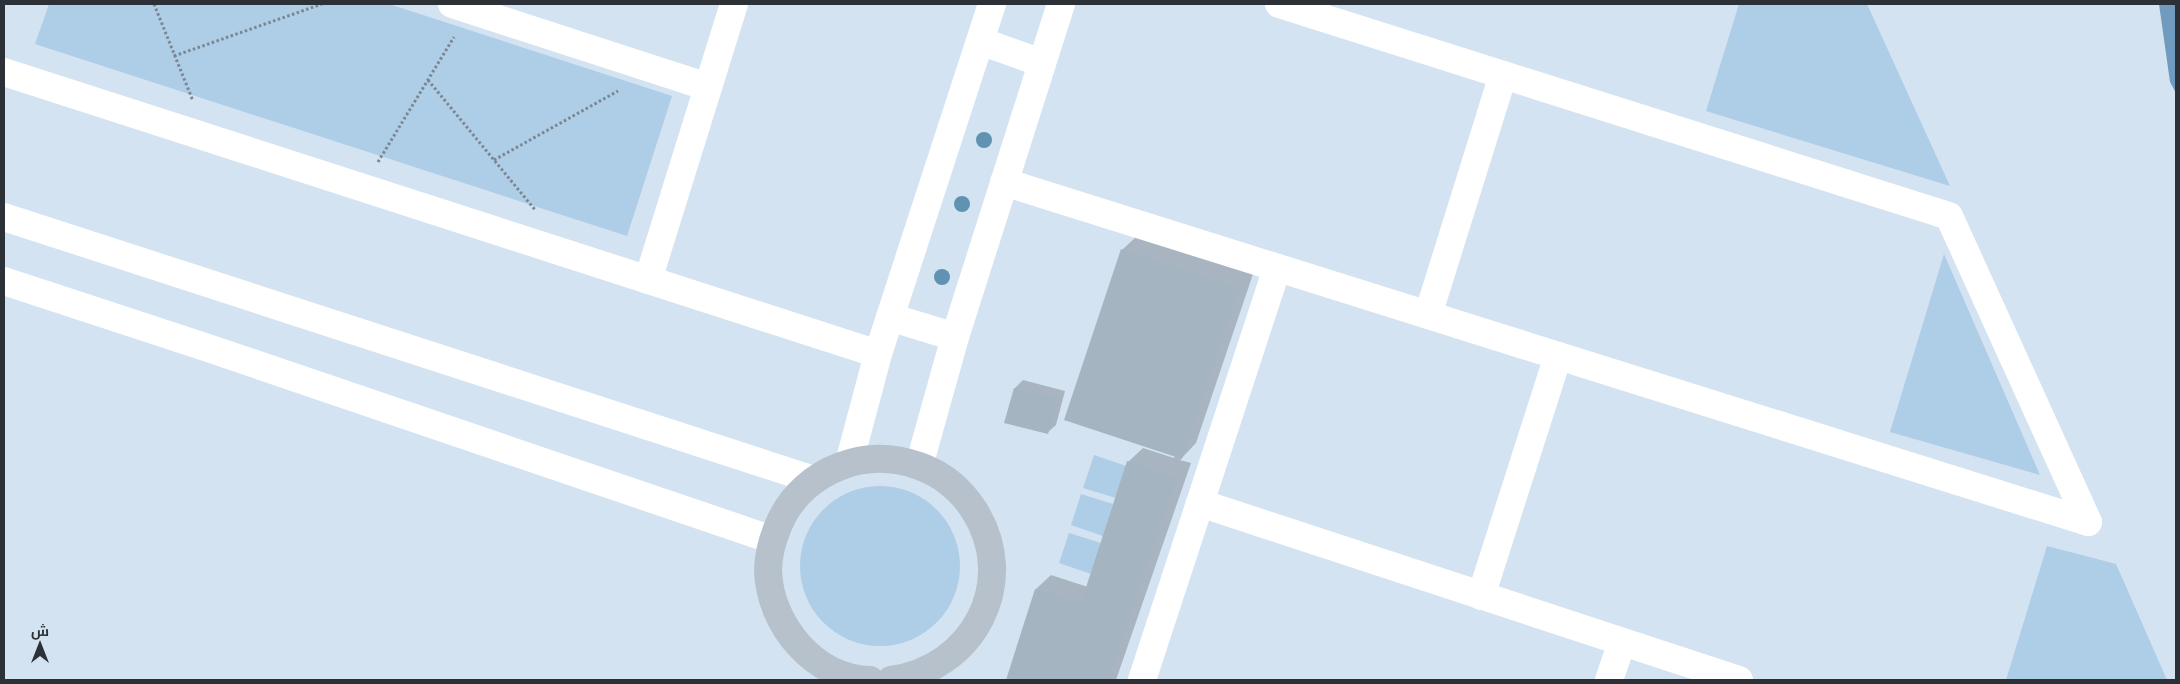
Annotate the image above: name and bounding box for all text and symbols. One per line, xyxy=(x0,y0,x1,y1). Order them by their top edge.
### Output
north arrow xyxy=(15,619,65,669)
text: ش xyxy=(31,622,49,640)

